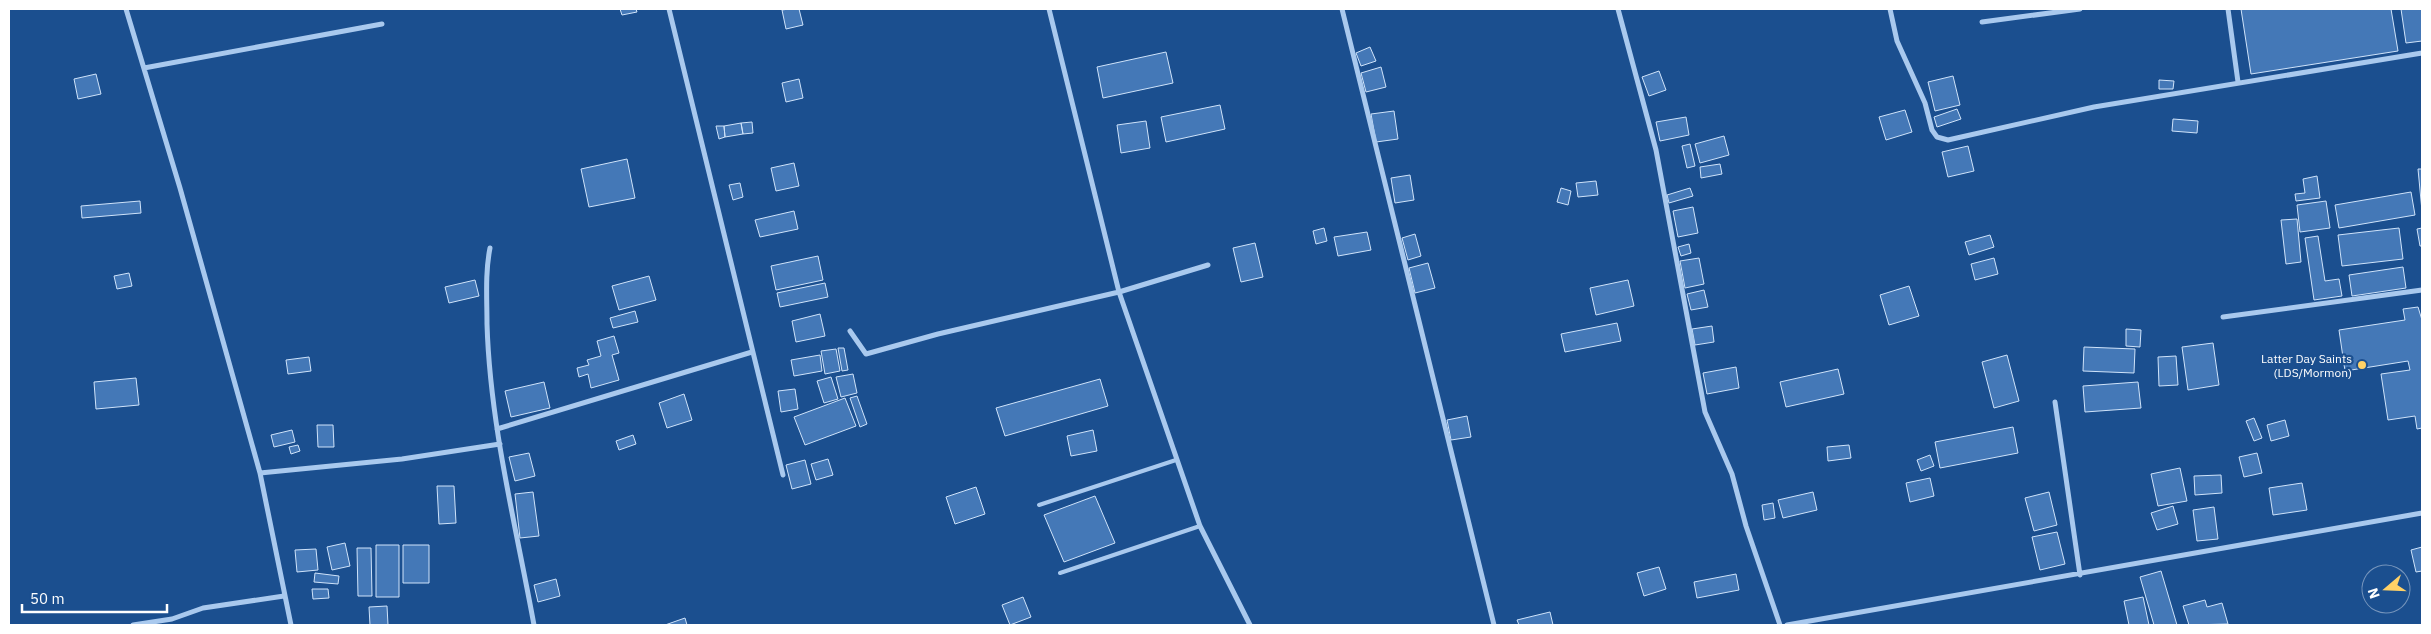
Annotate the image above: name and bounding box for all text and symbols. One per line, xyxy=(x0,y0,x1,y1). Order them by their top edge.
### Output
place label: Latter Day Saints (LDS/Mormon) xyxy=(2261,351,2352,380)
marker: Latter Day Saints (LDS/Mormon) xyxy=(2356,359,2368,371)
north arrow xyxy=(2361,564,2411,614)
scale bar xyxy=(22,582,168,614)
text: N xyxy=(2364,586,2384,601)
text: 50 m xyxy=(30,589,65,608)

